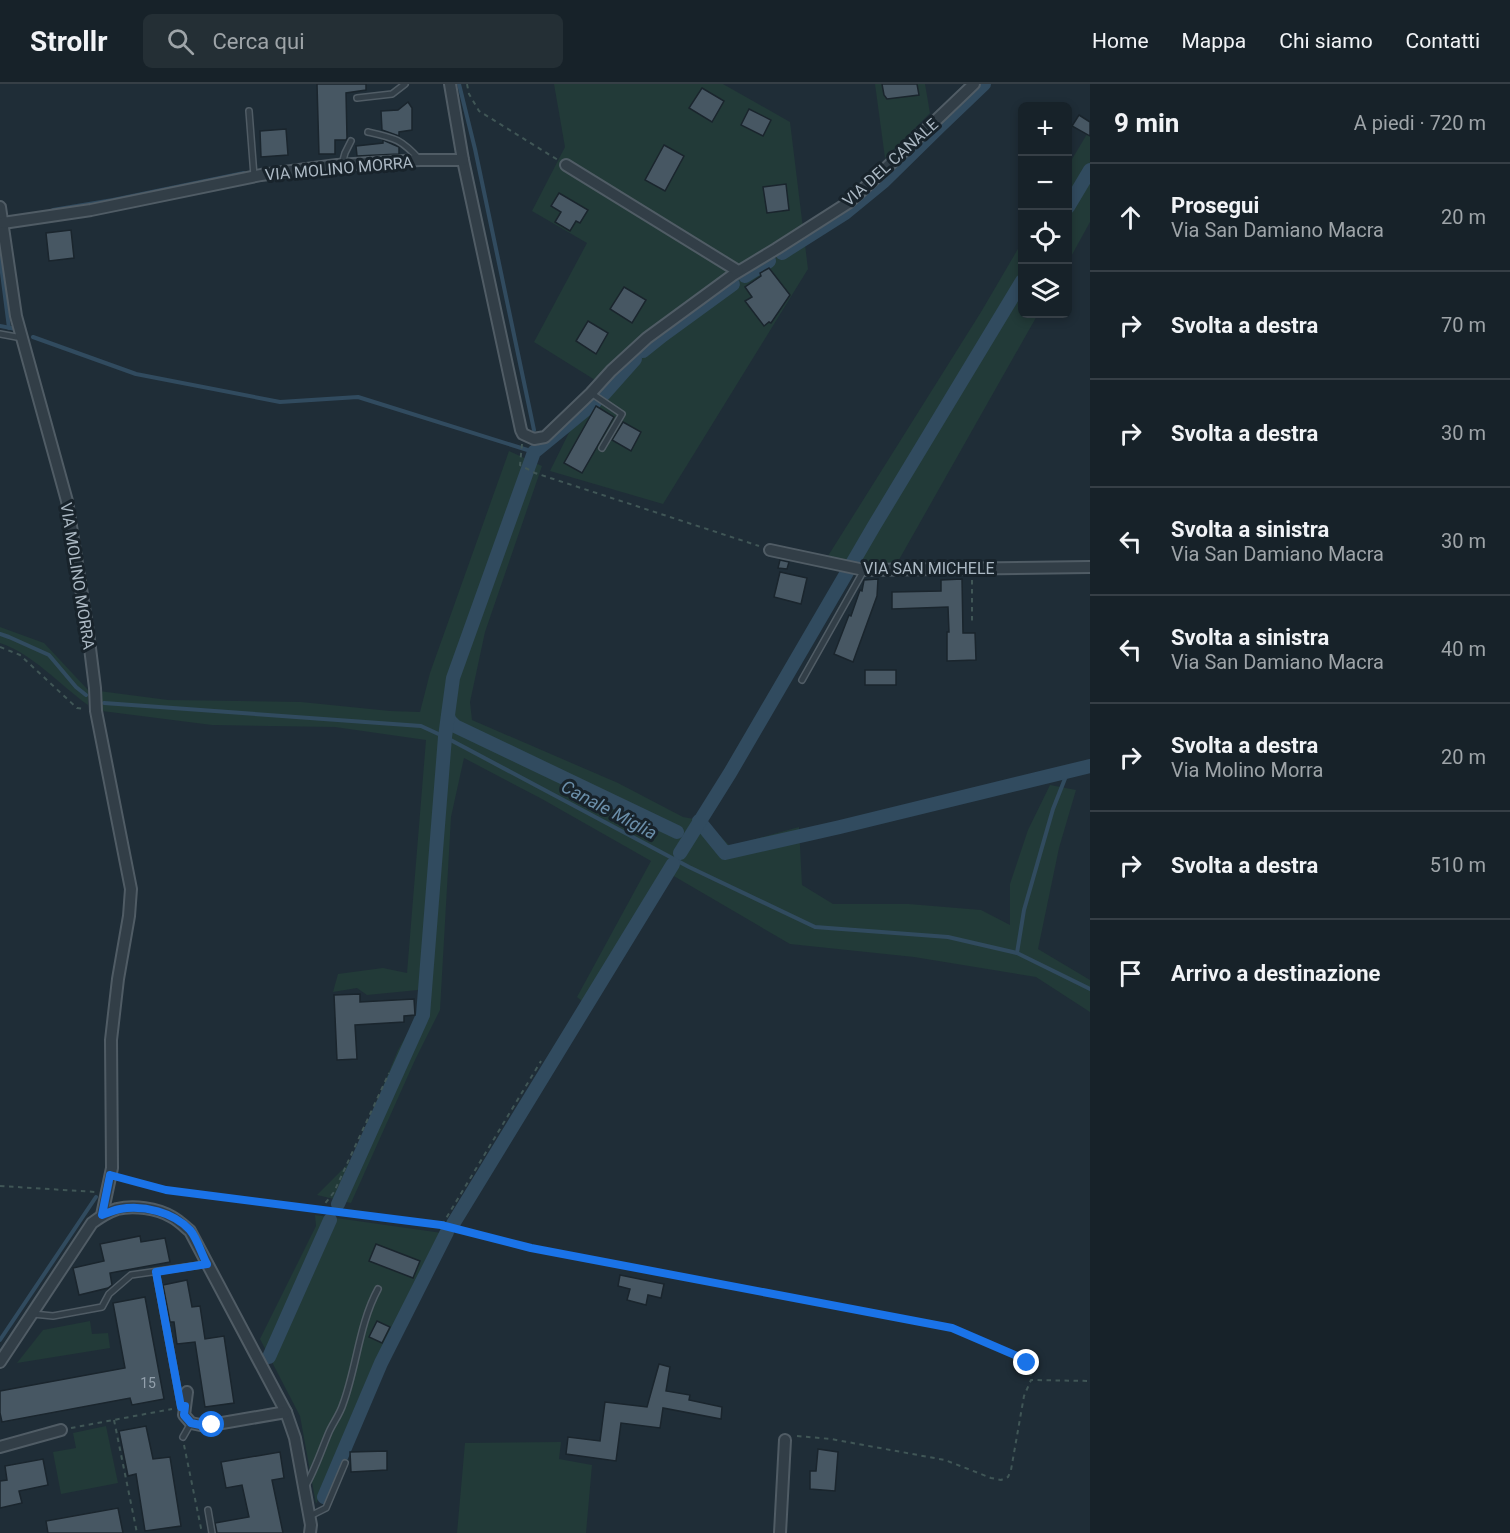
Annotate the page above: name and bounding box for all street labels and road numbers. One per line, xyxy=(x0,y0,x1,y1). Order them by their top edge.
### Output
street label: VIA DEL CANALE xyxy=(839,115,942,210)
street label: VIA MOLINO MORRA xyxy=(264,153,414,184)
street label: VIA MOLINO MORRA xyxy=(57,501,99,651)
street label: VIA SAN MICHELE xyxy=(863,559,995,578)

